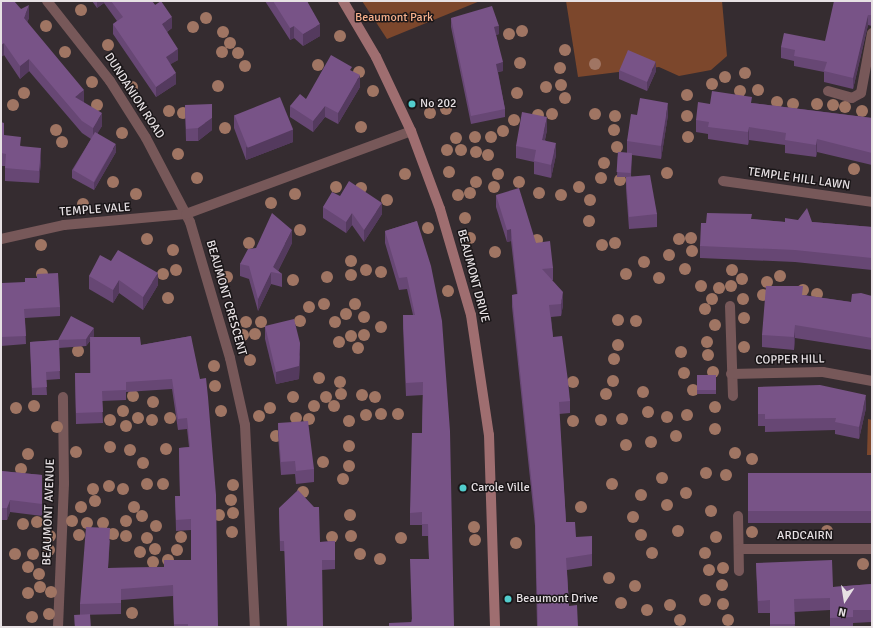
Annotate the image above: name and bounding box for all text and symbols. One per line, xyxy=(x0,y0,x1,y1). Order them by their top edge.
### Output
park label: Beaumont Park xyxy=(355,11,433,25)
street label: DUNDANION ROAD xyxy=(101,50,167,142)
place label: No 202 xyxy=(420,97,456,111)
marker: No 202 xyxy=(407,99,417,109)
street label: TEMPLE HILL LAWN xyxy=(747,165,851,193)
street label: TEMPLE VALE xyxy=(59,200,131,220)
street label: BEAUMONT DRIVE xyxy=(454,228,492,324)
street label: BEAUMONT CRESCENT xyxy=(203,239,249,357)
street label: COPPER HILL xyxy=(755,352,825,368)
street label: BEAUMONT AVENUE xyxy=(40,458,58,566)
place label: Carole Ville xyxy=(471,481,530,495)
marker: Carole Ville xyxy=(458,483,468,493)
street label: ARDCAIRN xyxy=(777,529,833,543)
north arrow xyxy=(825,580,865,620)
place label: Beaumont Drive xyxy=(516,592,598,606)
marker: Beaumont Drive xyxy=(503,594,513,604)
text: N xyxy=(837,605,847,619)

